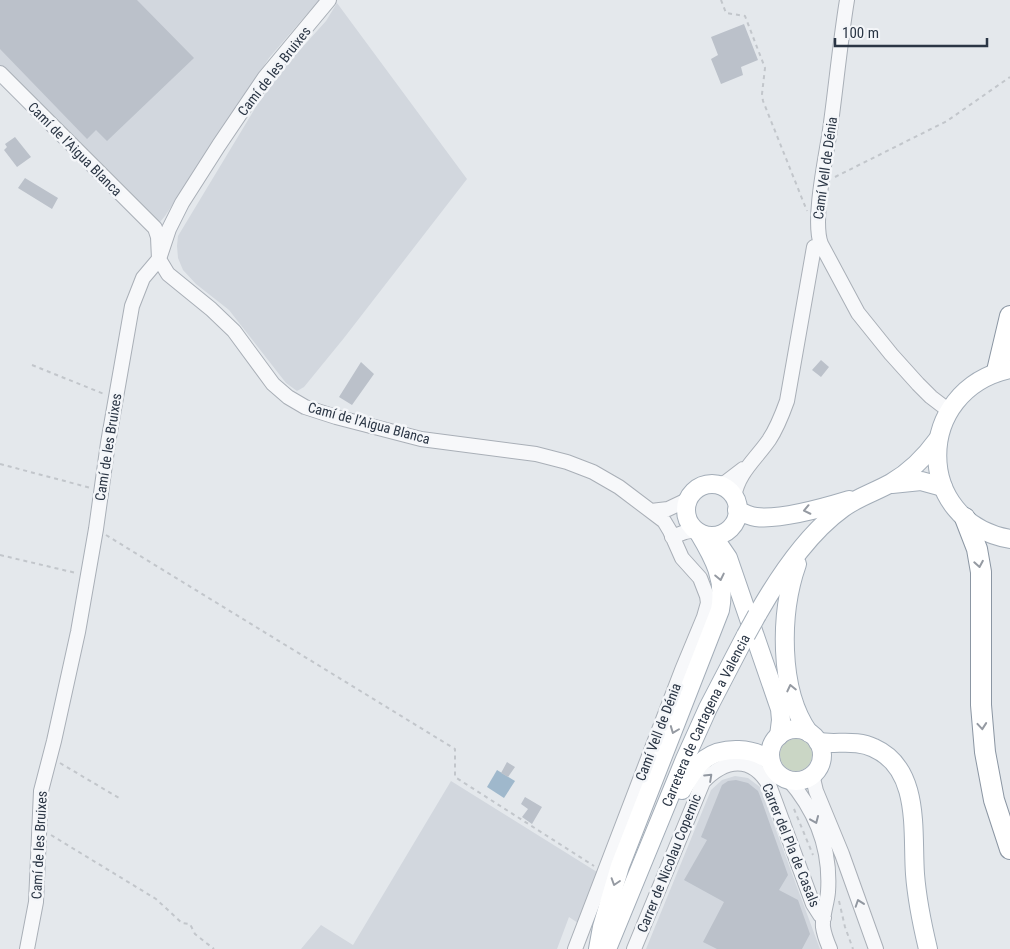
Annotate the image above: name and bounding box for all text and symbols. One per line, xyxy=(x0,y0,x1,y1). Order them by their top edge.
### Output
scale bar xyxy=(835,15,988,47)
street label: Camí de les Bruixes xyxy=(234,23,314,119)
text: 100 m xyxy=(842,24,879,42)
street label: Camí de l’Aigua Blanca xyxy=(25,99,125,199)
street label: Camí Vell de Dénia xyxy=(810,116,840,220)
street label: Camí de les Bruixes xyxy=(92,392,124,502)
street label: Camí de l’Aigua Blanca xyxy=(306,399,432,447)
one-way arrow xyxy=(802,504,811,515)
one-way arrow xyxy=(974,560,984,568)
one-way arrow xyxy=(714,572,725,581)
street label: Carretera de Cartagena a Valencia xyxy=(658,632,753,809)
street label: Camí Vell de Dénia xyxy=(632,681,684,783)
one-way arrow xyxy=(786,684,797,693)
one-way arrow xyxy=(977,722,988,730)
one-way arrow xyxy=(670,725,680,734)
one-way arrow xyxy=(703,774,712,783)
street label: Carrer del Pla de Casals xyxy=(759,781,823,909)
street label: Camí de les Bruixes xyxy=(28,790,50,900)
street label: Carrer de Nicolau Copernic xyxy=(634,791,704,935)
one-way arrow xyxy=(809,815,819,823)
one-way arrow xyxy=(611,877,621,885)
one-way arrow xyxy=(855,899,865,908)

